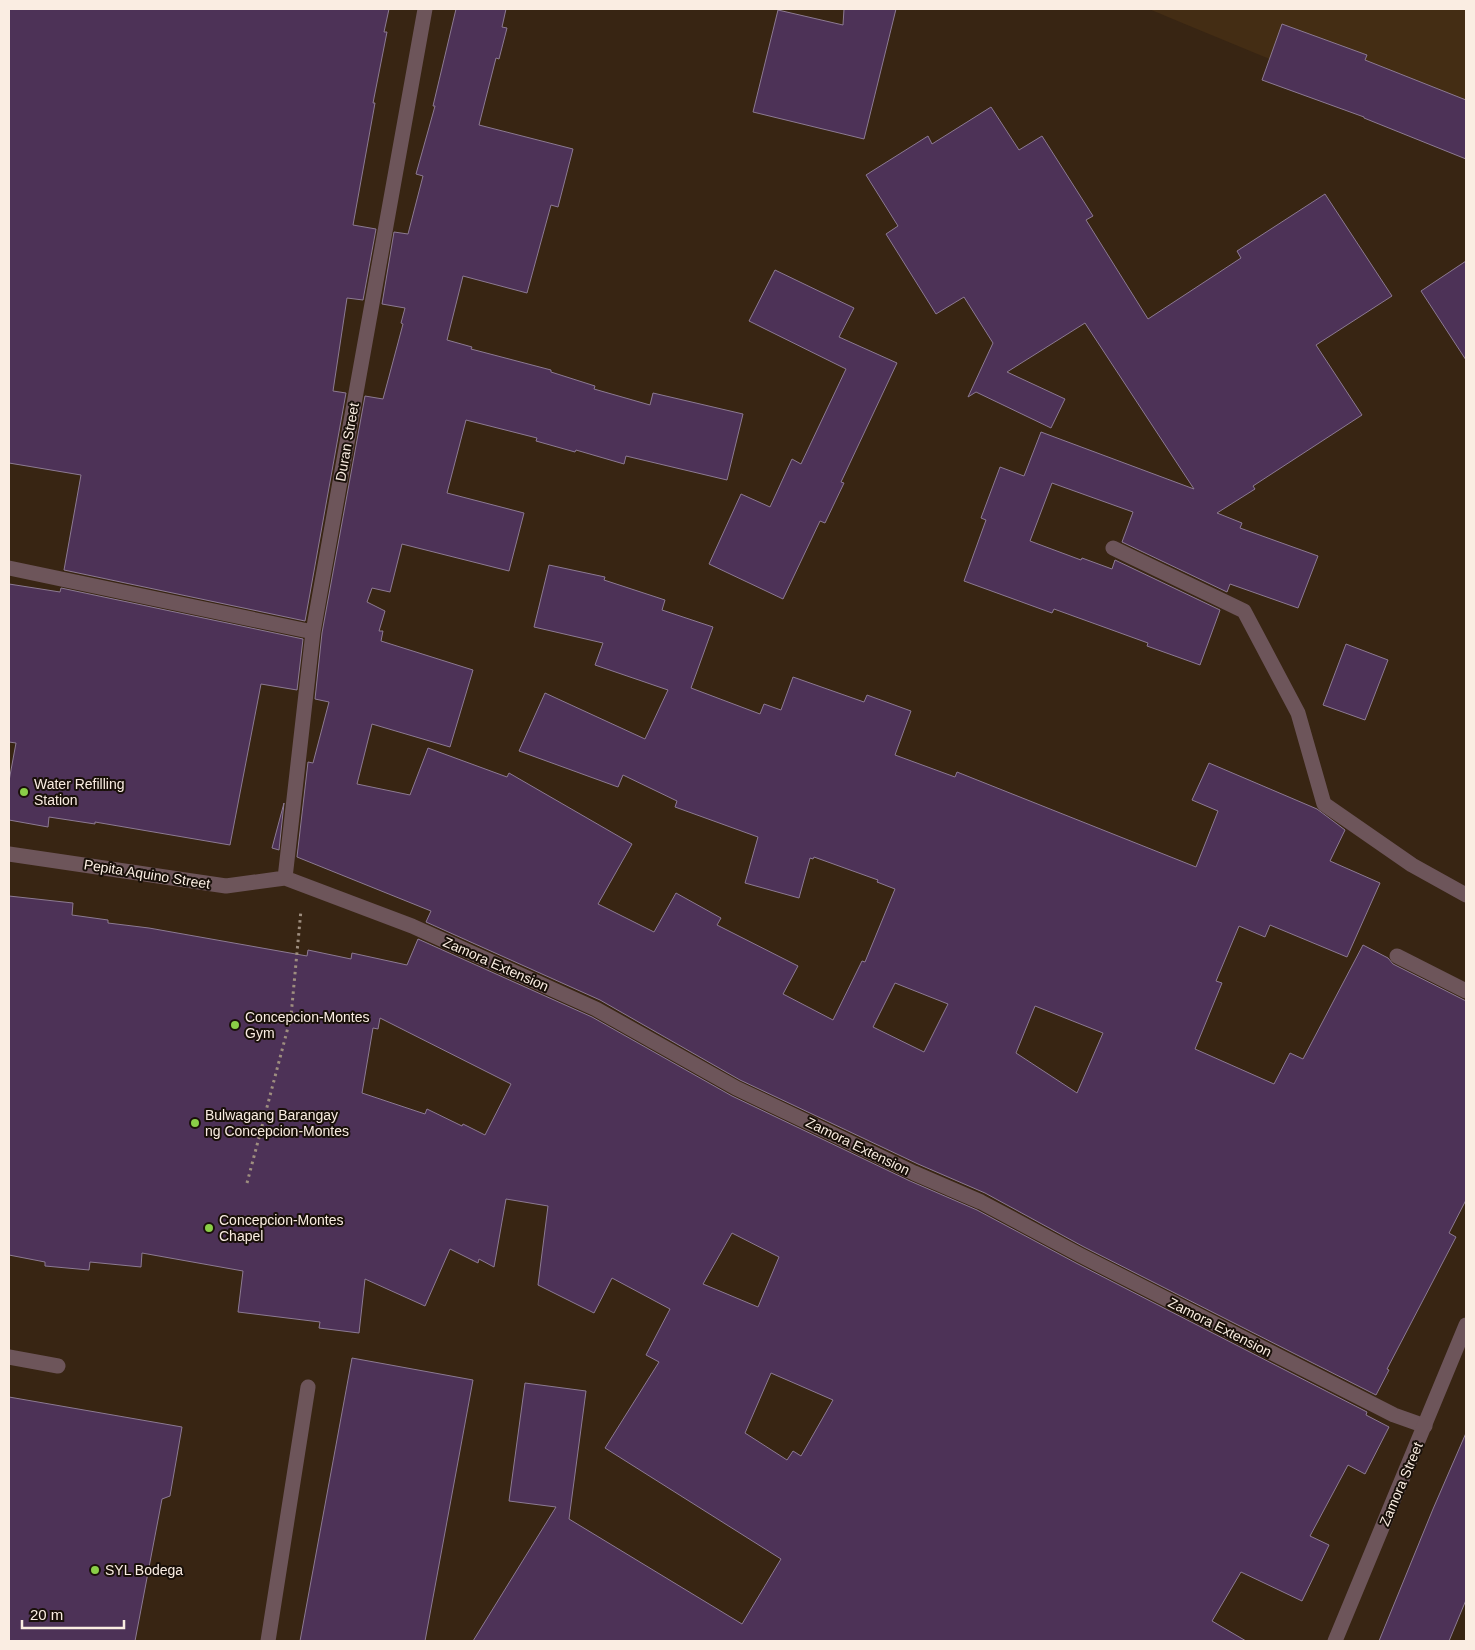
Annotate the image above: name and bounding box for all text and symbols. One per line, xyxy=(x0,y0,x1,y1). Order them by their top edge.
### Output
street label: Duran Street xyxy=(332,401,362,482)
place label: Water Refilling Station xyxy=(34,776,125,808)
marker: Water Refilling Station xyxy=(18,786,30,798)
street label: Pepita Aquino Street xyxy=(83,856,211,892)
street label: Zamora Extension xyxy=(441,934,551,994)
place label: Concepcion-Montes Gym xyxy=(245,1009,370,1041)
marker: Concepcion-Montes Gym xyxy=(229,1019,241,1031)
place label: Bulwagang Barangay ng Concepcion-Montes xyxy=(205,1107,349,1139)
street label: Zamora Extension xyxy=(803,1114,913,1178)
marker: Bulwagang Barangay ng Concepcion-Montes xyxy=(189,1117,201,1129)
place label: Concepcion-Montes Chapel xyxy=(219,1212,344,1244)
marker: Concepcion-Montes Chapel xyxy=(203,1222,215,1234)
street label: Zamora Extension xyxy=(1166,1294,1274,1360)
street label: Zamora Street xyxy=(1376,1440,1426,1528)
place label: SYL Bodega xyxy=(105,1562,183,1578)
marker: SYL Bodega xyxy=(89,1564,101,1576)
scale bar xyxy=(22,1598,125,1630)
text: 20 m xyxy=(30,1606,63,1623)

